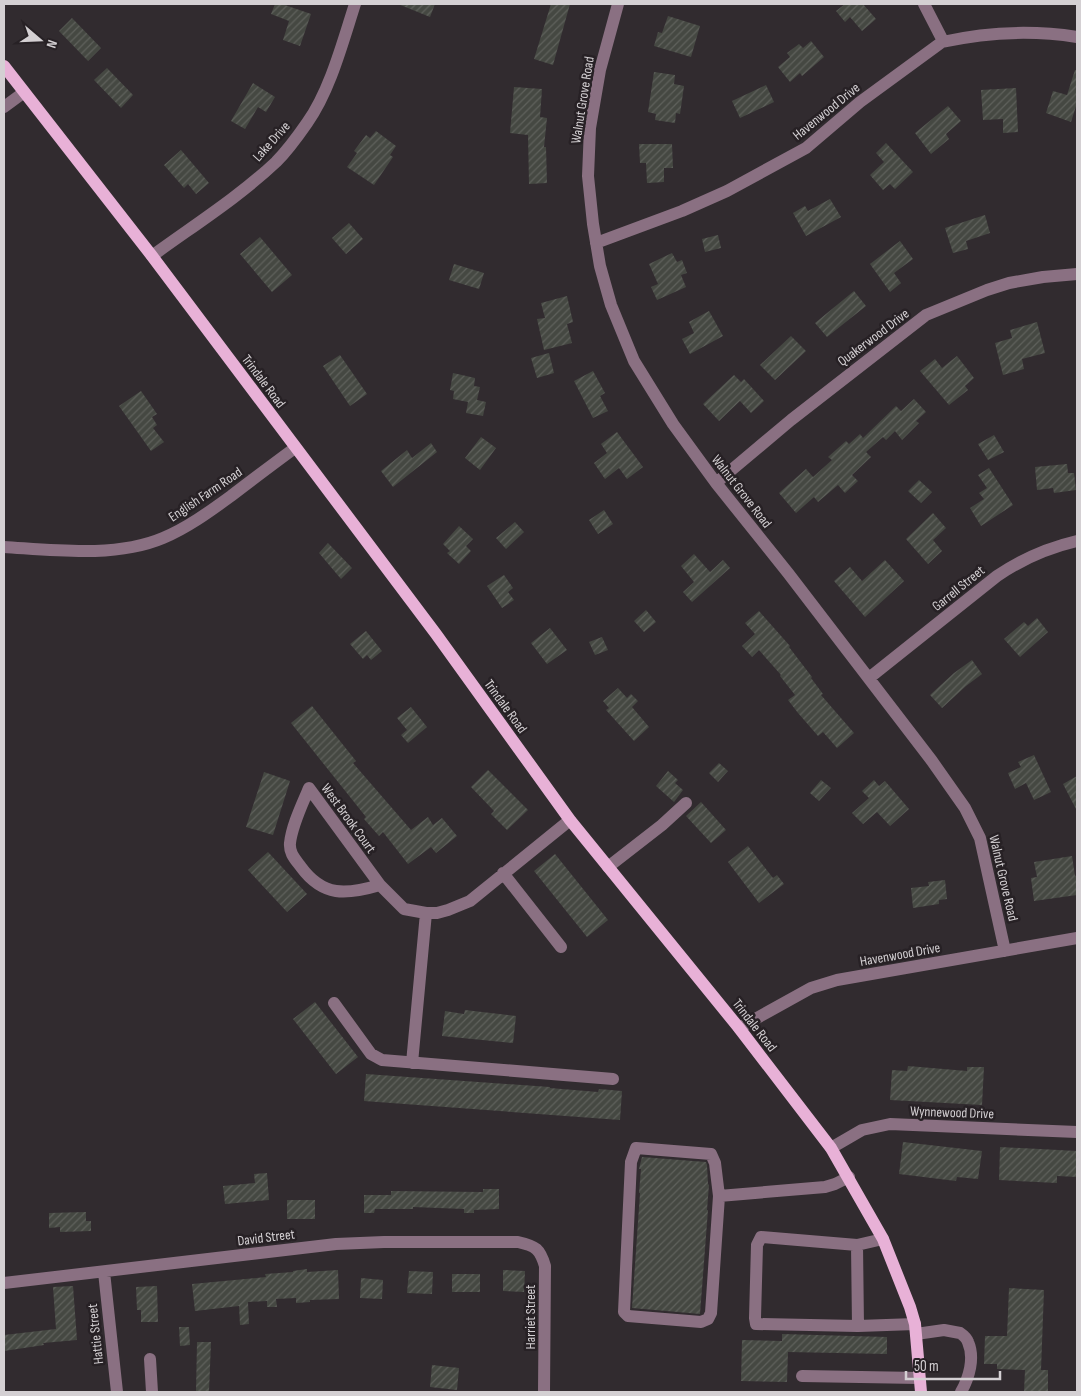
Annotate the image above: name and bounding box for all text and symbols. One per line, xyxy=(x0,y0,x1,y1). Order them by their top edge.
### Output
north arrow xyxy=(15,15,65,65)
text: N xyxy=(43,38,61,50)
street label: Walnut Grove Road xyxy=(567,55,598,145)
street label: Havenwood Drive xyxy=(789,79,863,144)
street label: Lake Drive xyxy=(249,118,294,165)
street label: Quakerwood Drive xyxy=(834,305,912,370)
street label: Trindale Road xyxy=(238,351,289,411)
street label: Walnut Grove Road xyxy=(708,451,776,531)
street label: English Farm Road xyxy=(165,463,245,525)
street label: Garrell Street xyxy=(929,562,988,615)
street label: Trindale Road xyxy=(480,676,531,737)
street label: West Brook Court xyxy=(318,780,380,856)
street label: Walnut Grove Road xyxy=(985,833,1022,923)
street label: Havenwood Drive xyxy=(859,939,942,970)
street label: Trindale Road xyxy=(729,996,781,1055)
street label: Wynnewood Drive xyxy=(910,1103,994,1122)
street label: David Street xyxy=(236,1226,296,1249)
street label: Harriet Street xyxy=(522,1285,539,1349)
street label: Hattie Street xyxy=(84,1303,107,1365)
scale bar xyxy=(906,1348,1000,1380)
text: 50 m xyxy=(914,1357,939,1376)

